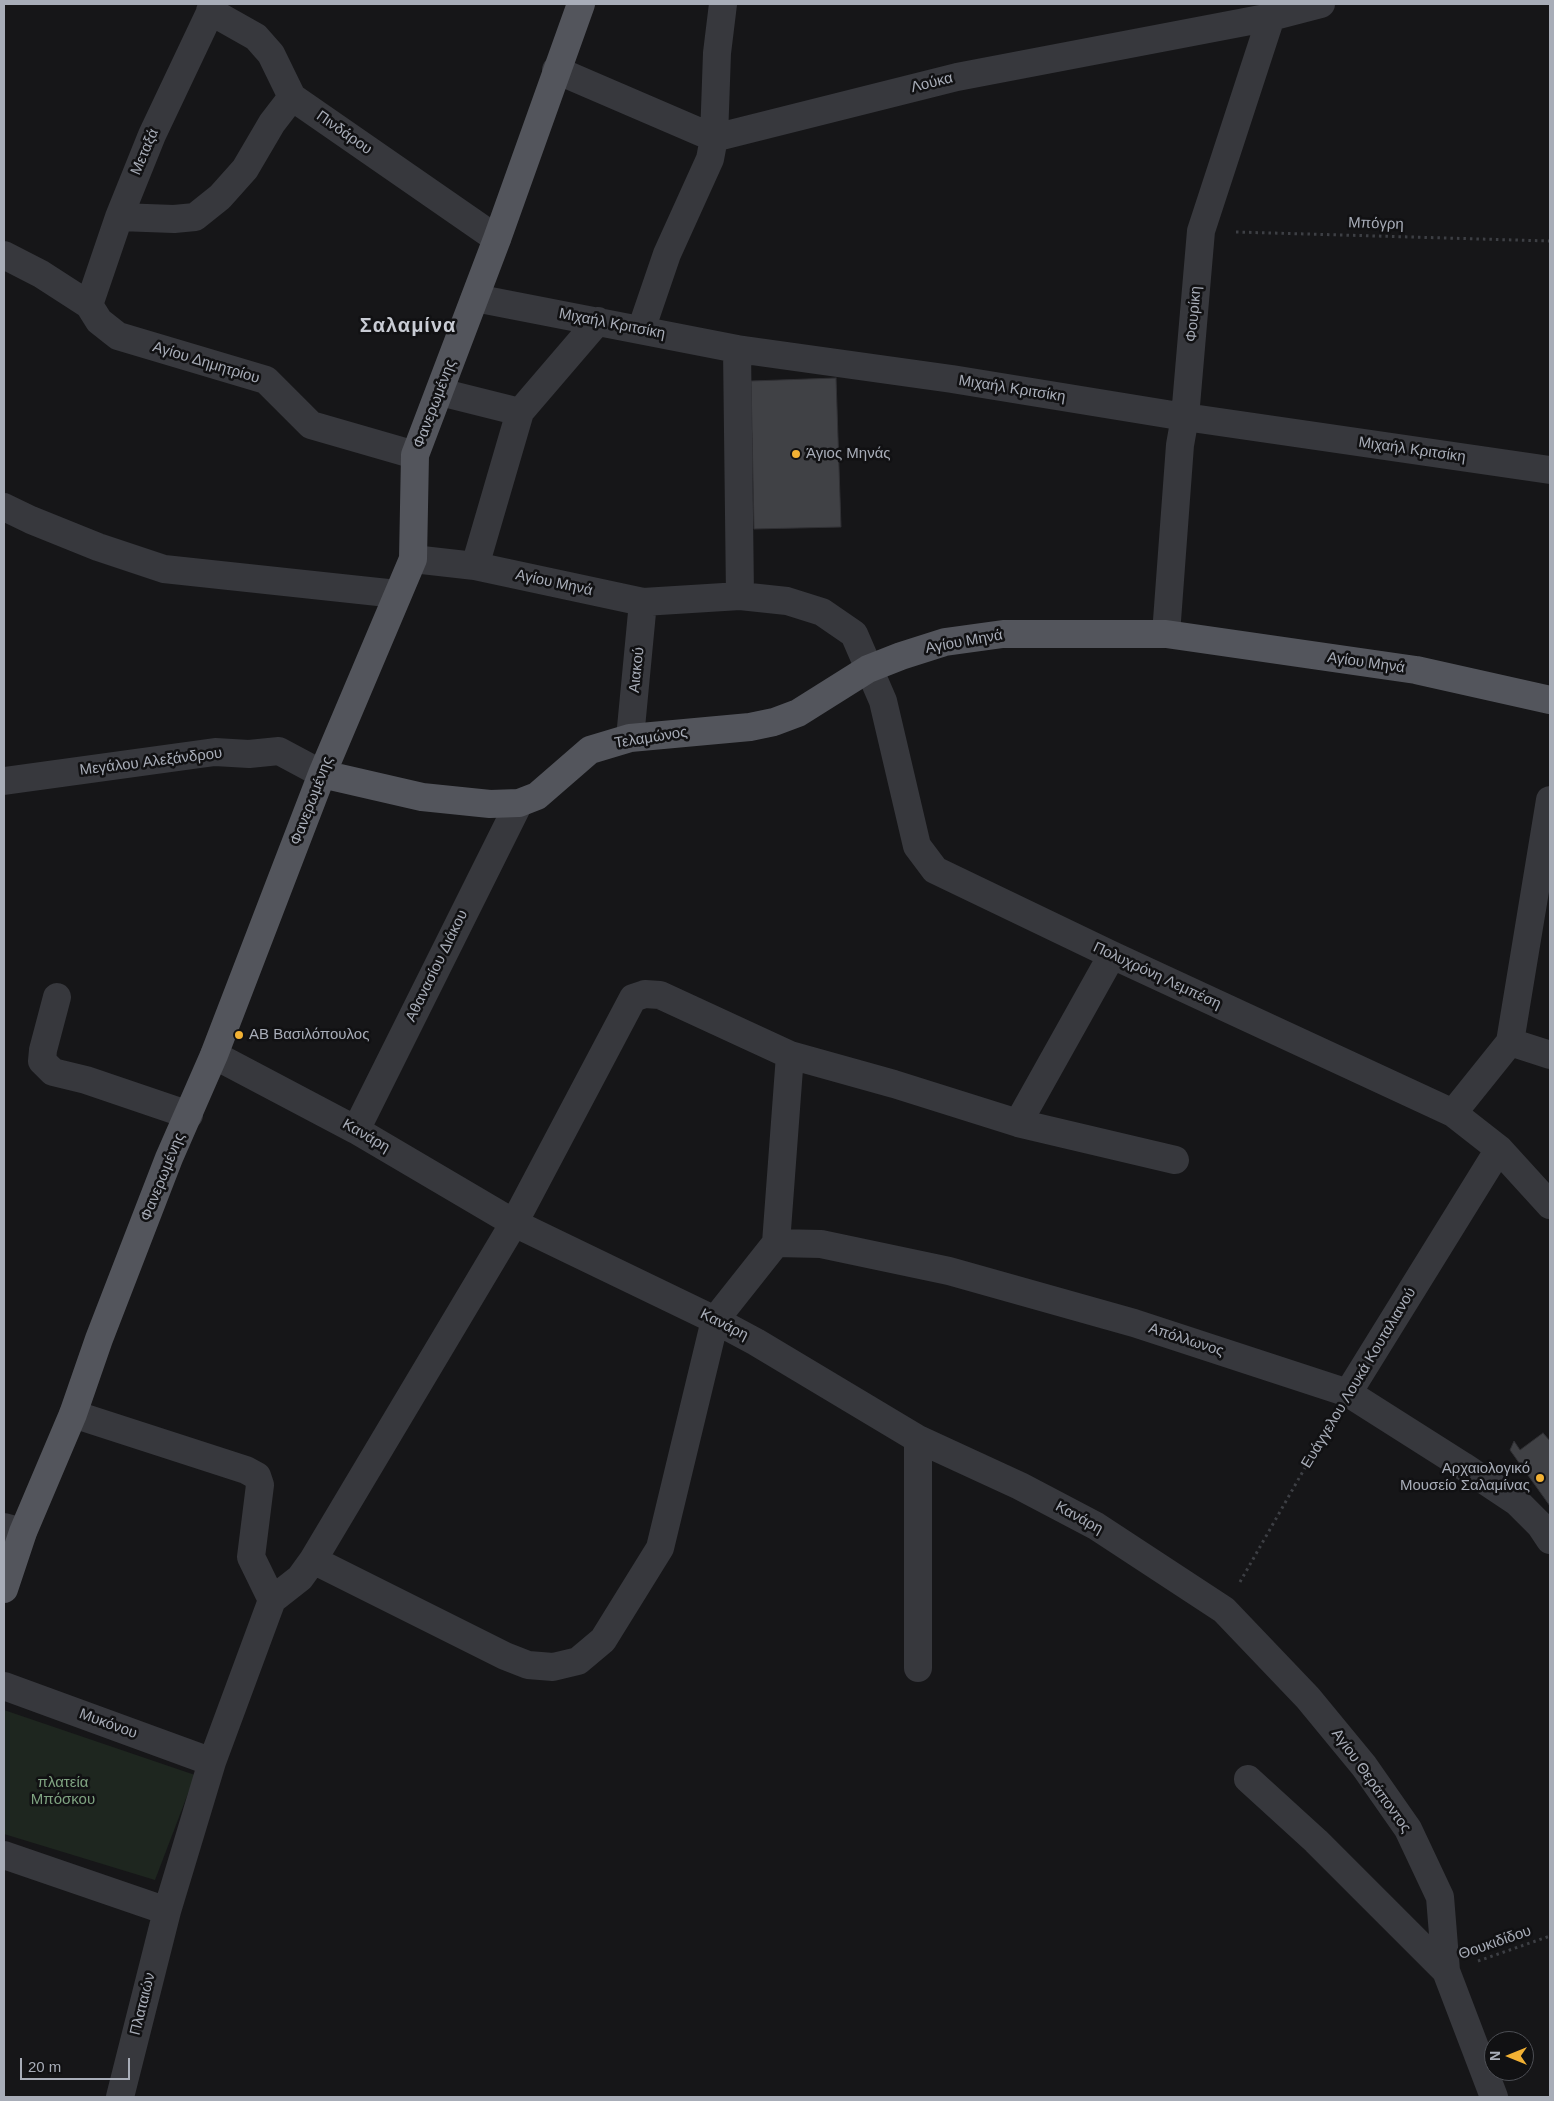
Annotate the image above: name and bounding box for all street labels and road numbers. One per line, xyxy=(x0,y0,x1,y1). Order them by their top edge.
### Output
street label: Λούκα xyxy=(909,69,955,97)
street label: Πινδάρου xyxy=(313,107,375,159)
street label: Μεταξά xyxy=(127,126,163,178)
street label: Μπόγρη xyxy=(1348,214,1404,234)
street label: Φουρίκη xyxy=(1183,285,1205,343)
street label: Μιχαήλ Κριτσίκη xyxy=(557,305,667,343)
street label: Αγίου Δημητρίου xyxy=(150,338,262,388)
street label: Φανερωμένης xyxy=(410,357,460,451)
street label: Μιχαήλ Κριτσίκη xyxy=(957,372,1067,406)
street label: Μιχαήλ Κριτσίκη xyxy=(1357,434,1467,466)
street label: Αγίου Μηνά xyxy=(514,566,594,600)
street label: Αγίου Μηνά xyxy=(924,626,1004,658)
street label: Αιακού xyxy=(626,646,648,694)
street label: Αγίου Μηνά xyxy=(1326,649,1406,677)
street label: Τελαμώνος xyxy=(613,723,689,753)
street label: Μεγάλου Αλεξάνδρου xyxy=(79,744,223,780)
street label: Φανερωμένης xyxy=(287,754,337,848)
street label: Αθανασίου Διάκου xyxy=(402,907,472,1025)
street label: Πολυχρόνη Λεμπέση xyxy=(1090,938,1224,1014)
street label: Κανάρη xyxy=(339,1115,393,1157)
street label: Φανερωμένης xyxy=(137,1130,189,1224)
street label: Ευάγγελου Λουκά Κουταλιανού xyxy=(1298,1284,1420,1472)
street label: Κανάρη xyxy=(697,1305,751,1345)
street label: Απόλλωνος xyxy=(1146,1319,1226,1361)
street label: Κανάρη xyxy=(1052,1498,1106,1538)
street label: Μυκόνου xyxy=(77,1705,139,1743)
street label: Αγίου Θεράποντος xyxy=(1327,1726,1415,1836)
street label: Θουκιδίδου xyxy=(1456,1922,1534,1964)
street label: Πλαταιών xyxy=(127,1971,159,2037)

